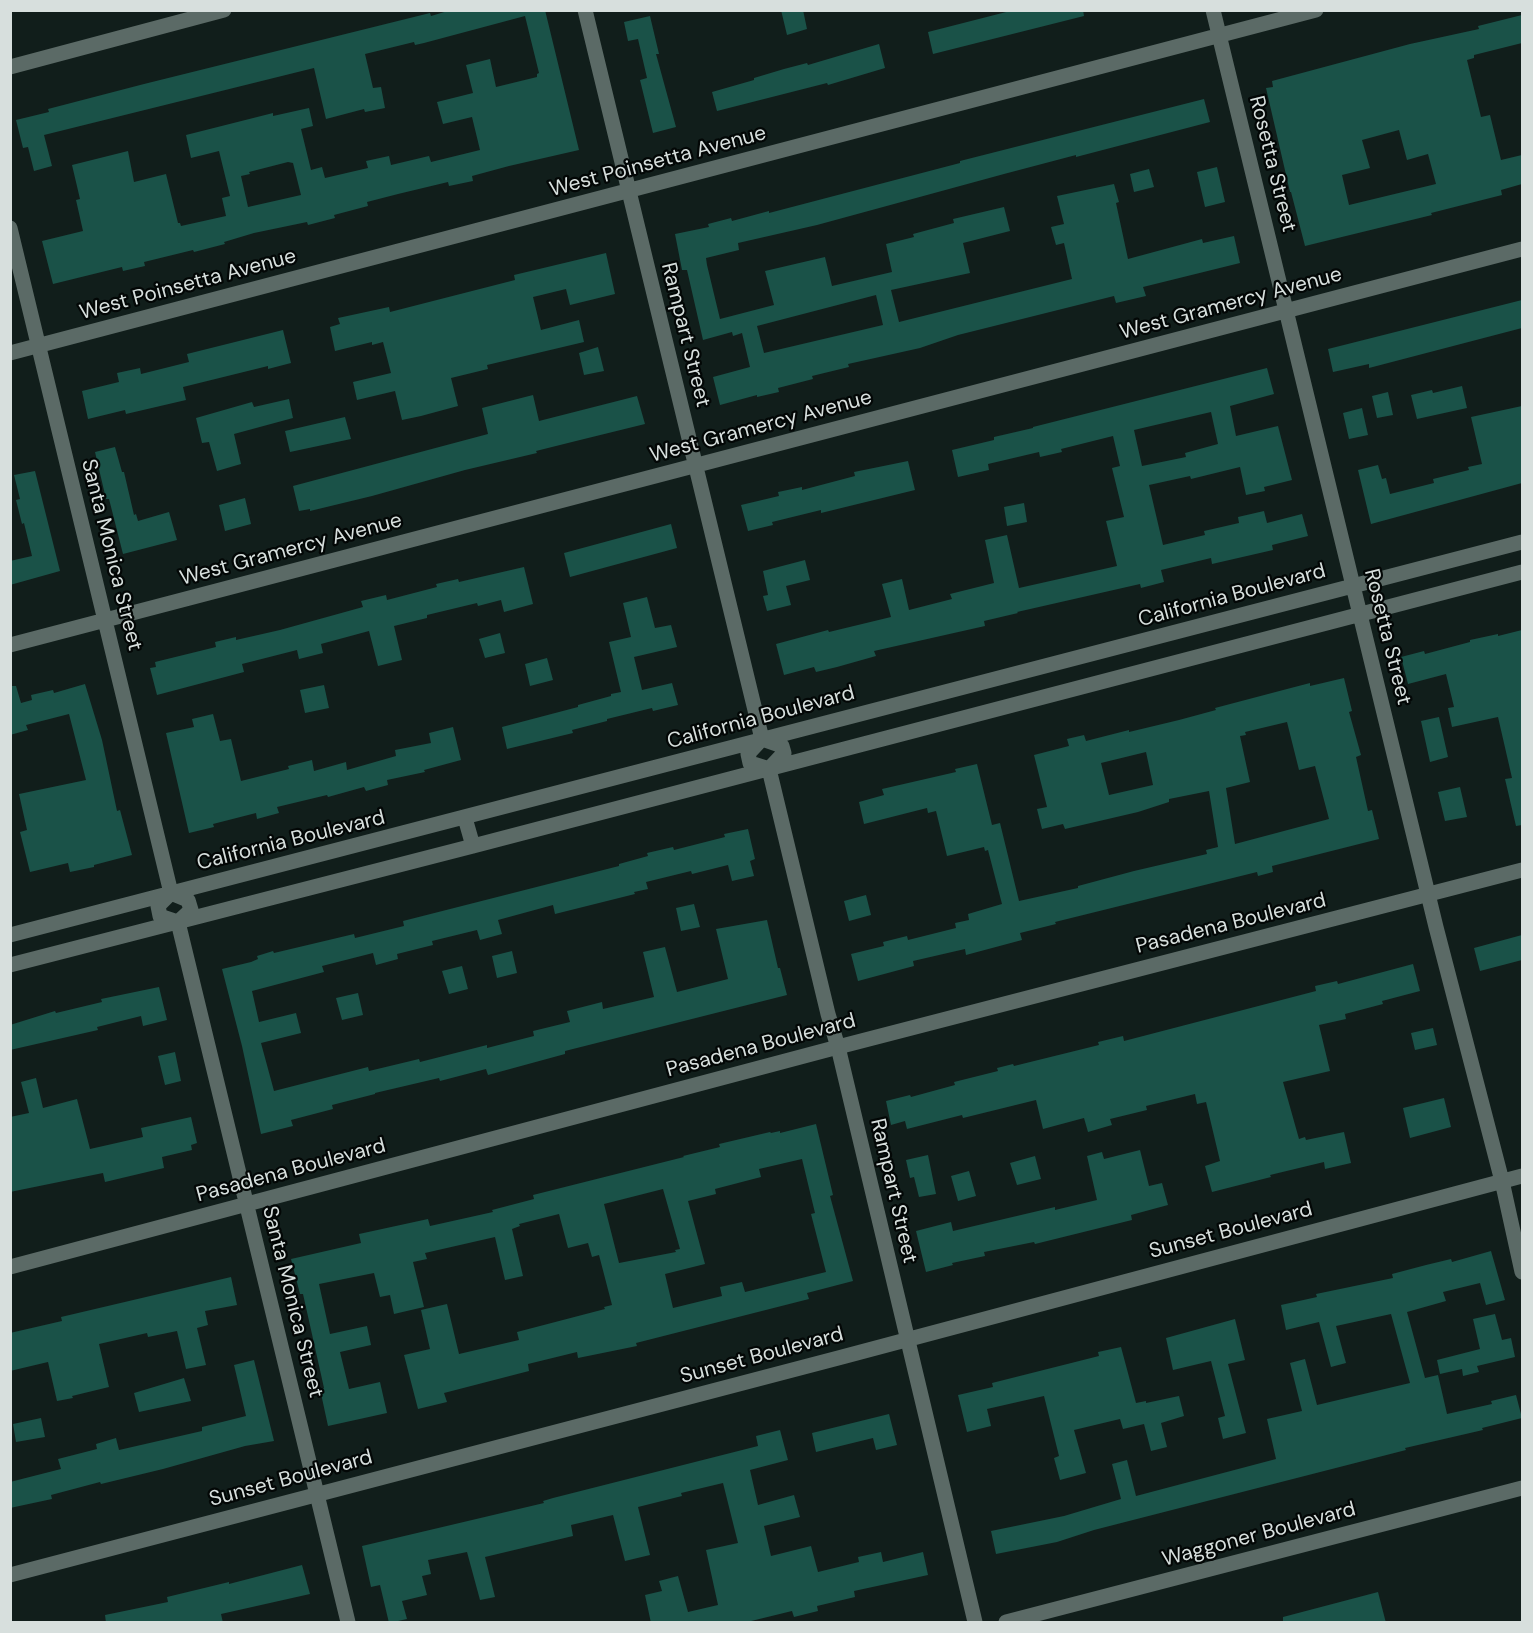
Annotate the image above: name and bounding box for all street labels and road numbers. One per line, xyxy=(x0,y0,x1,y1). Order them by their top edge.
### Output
street label: Rosetta Street xyxy=(1243,93,1301,235)
street label: West Poinsetta Avenue xyxy=(547,121,769,203)
street label: West Poinsetta Avenue xyxy=(77,244,299,326)
street label: Rampart Street xyxy=(655,260,715,410)
street label: West Gramercy Avenue xyxy=(1117,262,1345,346)
street label: West Gramercy Avenue xyxy=(647,385,875,469)
street label: Santa Monica Street xyxy=(75,457,147,653)
street label: West Gramercy Avenue xyxy=(177,508,405,592)
street label: California Boulevard xyxy=(1135,559,1329,633)
street label: Rosetta Street xyxy=(1358,566,1416,708)
street label: California Boulevard xyxy=(664,681,858,755)
street label: California Boulevard xyxy=(194,805,388,877)
street label: Pasadena Boulevard xyxy=(1133,888,1329,960)
street label: Pasadena Boulevard xyxy=(664,1009,858,1083)
street label: Rampart Street xyxy=(864,1116,922,1266)
street label: Pasadena Boulevard xyxy=(194,1134,388,1208)
street label: Sunset Boulevard xyxy=(1147,1197,1315,1265)
street label: Santa Monica Street xyxy=(256,1204,328,1400)
street label: Sunset Boulevard xyxy=(678,1322,846,1390)
street label: Sunset Boulevard xyxy=(207,1445,375,1513)
street label: Waggoner Boulevard xyxy=(1159,1497,1359,1573)

